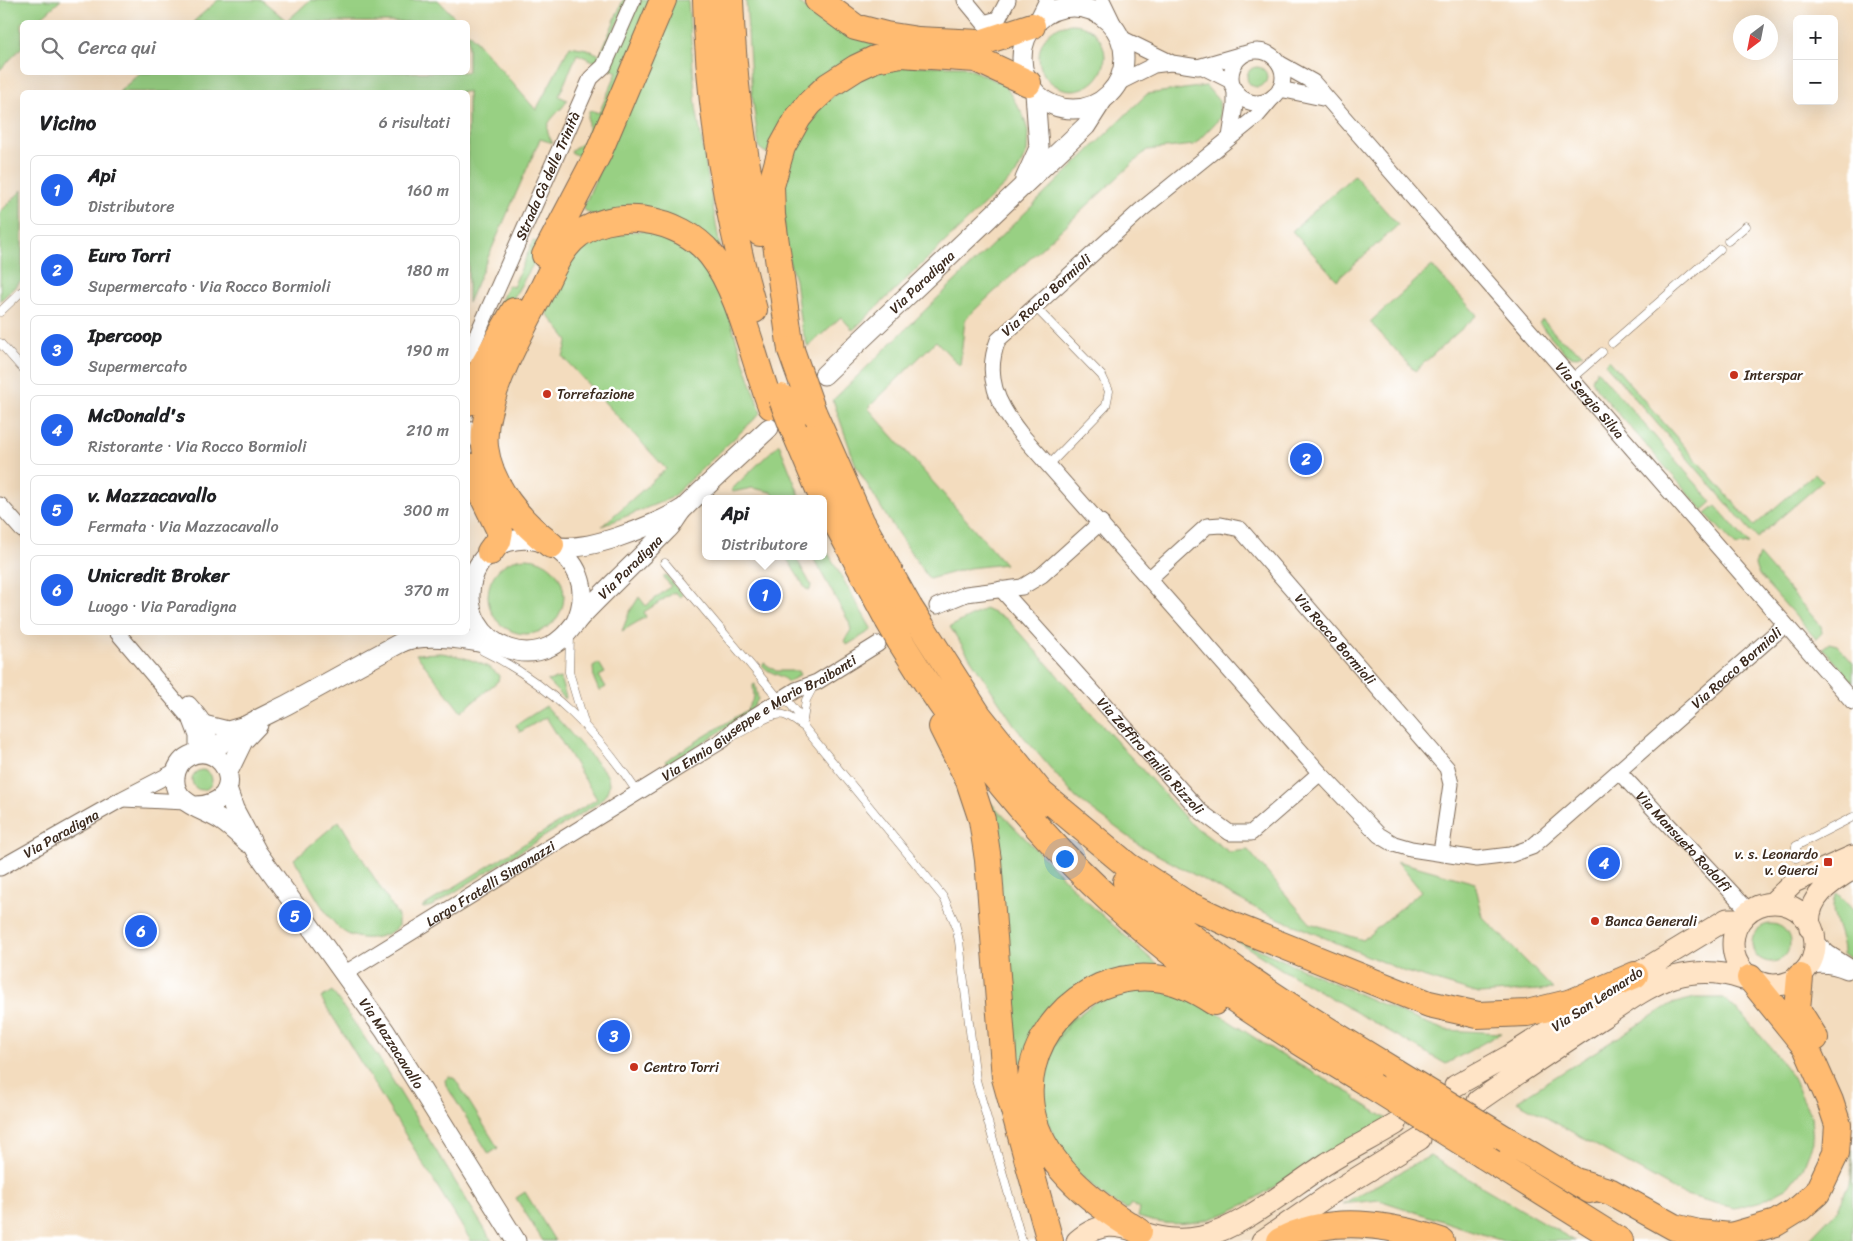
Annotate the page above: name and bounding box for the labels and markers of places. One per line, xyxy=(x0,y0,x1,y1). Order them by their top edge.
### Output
place label: Interspar xyxy=(1743,363,1804,388)
marker: Interspar xyxy=(1728,369,1740,381)
place label: Torrefazione xyxy=(557,382,635,407)
marker: Torrefazione xyxy=(541,388,553,400)
pin: 2 xyxy=(1290,440,1322,478)
pin: 1 xyxy=(749,576,781,614)
place label: v. s. Leonardo v. Guerci xyxy=(1735,842,1819,883)
pin: 4 xyxy=(1588,844,1620,882)
marker: v. s. Leonardo v. Guerci xyxy=(1822,856,1834,868)
pin: 5 xyxy=(279,897,311,935)
place label: Banca Generali xyxy=(1605,909,1698,934)
pin: 6 xyxy=(125,912,157,950)
marker: Banca Generali xyxy=(1589,915,1601,927)
pin: 3 xyxy=(598,1017,630,1055)
place label: Centro Torri xyxy=(644,1055,720,1080)
marker: Centro Torri xyxy=(628,1061,640,1073)

